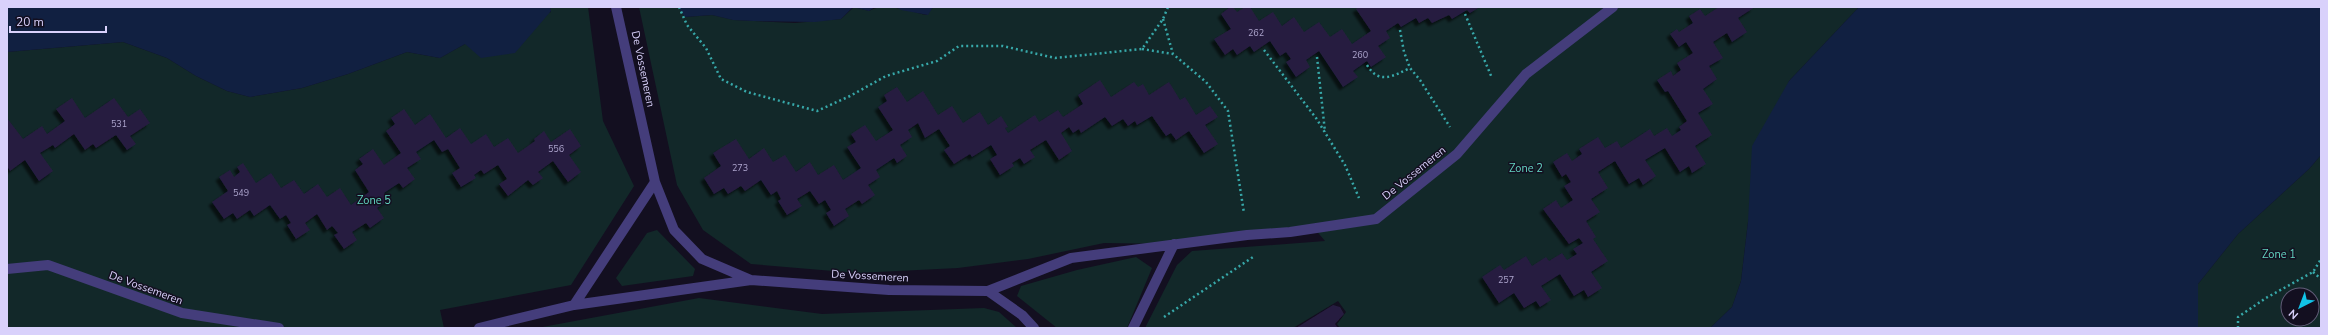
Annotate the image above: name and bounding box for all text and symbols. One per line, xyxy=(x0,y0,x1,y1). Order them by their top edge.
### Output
scale bar xyxy=(10,8,106,34)
text: 20 m xyxy=(16,14,44,30)
house number: 262 xyxy=(1248,27,1264,39)
street label: De Vossemeren xyxy=(628,30,658,108)
house number: 260 xyxy=(1352,49,1368,61)
house number: 531 xyxy=(111,118,127,130)
house number: 556 xyxy=(548,143,564,155)
street label: De Vossemeren xyxy=(1379,143,1449,203)
park label: Zone 2 xyxy=(1509,161,1543,176)
house number: 273 xyxy=(732,162,748,174)
house number: 549 xyxy=(233,187,249,199)
park label: Zone 5 xyxy=(357,193,391,208)
park label: Zone 1 xyxy=(2262,247,2296,262)
street label: De Vossemeren xyxy=(831,266,909,286)
street label: De Vossemeren xyxy=(107,268,185,308)
house number: 257 xyxy=(1498,274,1514,286)
north arrow xyxy=(2280,287,2320,327)
text: N xyxy=(2286,306,2302,322)

